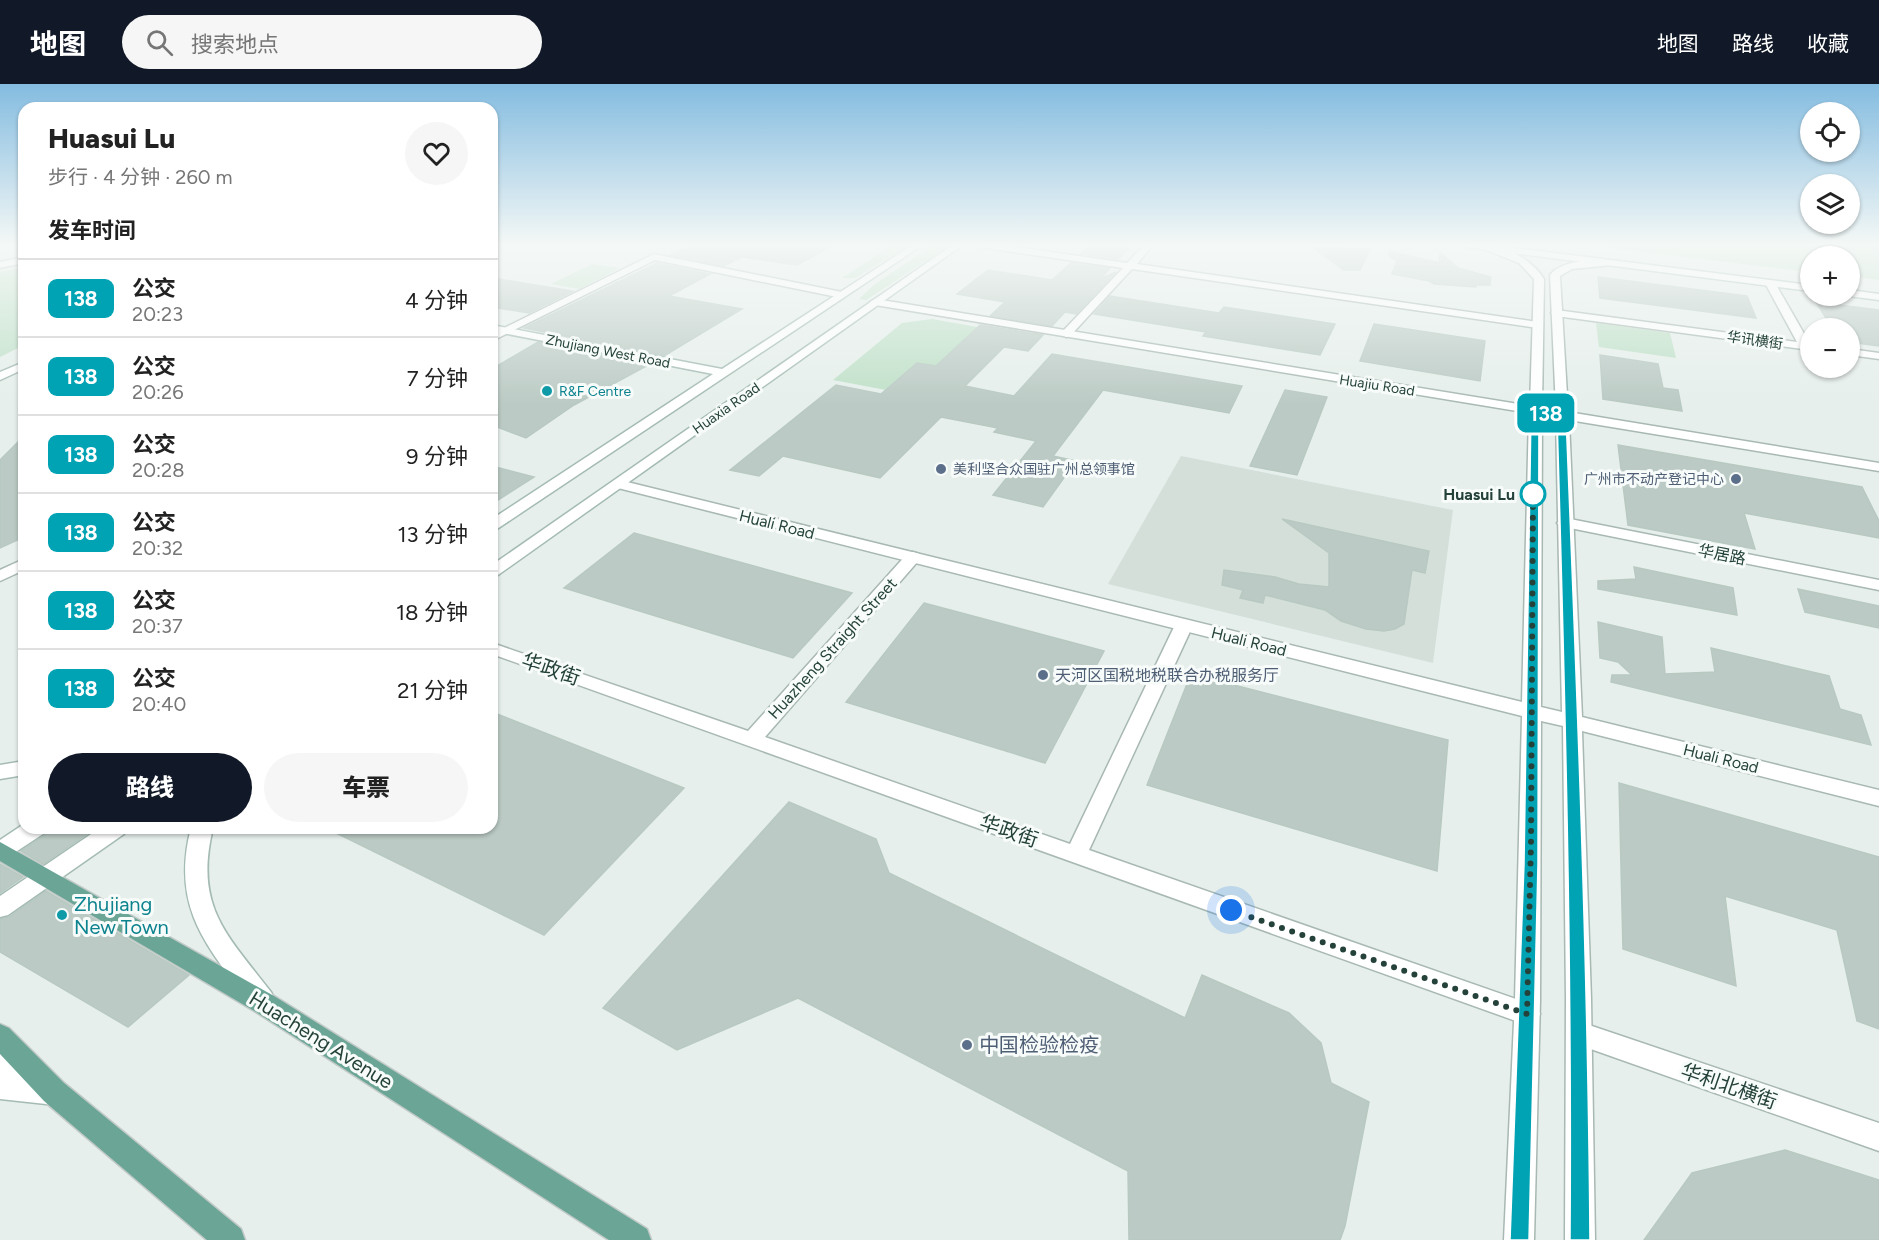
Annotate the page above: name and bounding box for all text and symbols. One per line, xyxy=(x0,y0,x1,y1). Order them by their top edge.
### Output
search box xyxy=(122,15,542,69)
icon: search xyxy=(143,26,176,59)
text: 地图 xyxy=(30,27,86,61)
text: 搜索地点 xyxy=(191,31,279,58)
text: 地图 xyxy=(1657,31,1699,56)
text: 路线 xyxy=(1732,31,1774,56)
text: 收藏 xyxy=(1807,31,1849,56)
map controls xyxy=(1800,102,1860,378)
button: locate xyxy=(1800,102,1860,162)
text: Huasui Lu xyxy=(48,121,175,155)
button: heart xyxy=(405,122,468,185)
text: 步行 · 4 分钟 · 260 m xyxy=(48,165,233,189)
button: layers xyxy=(1800,174,1860,234)
text: 发车时间 xyxy=(48,217,136,244)
button: + xyxy=(1800,246,1860,306)
text: 公交 xyxy=(132,275,176,302)
text: 138 xyxy=(64,286,98,311)
text: 4 分钟 xyxy=(405,287,468,314)
text: 20:23 xyxy=(132,302,183,326)
button: − xyxy=(1800,318,1860,378)
street label: 华讯横街 xyxy=(1726,328,1784,353)
street label: Zhujiang West Road xyxy=(544,331,671,372)
text: 公交 xyxy=(132,353,176,380)
text: 138 xyxy=(64,364,98,389)
text: 7 分钟 xyxy=(407,365,468,392)
street label: Huajiu Road xyxy=(1338,371,1416,400)
street label: Huaxia Road xyxy=(689,379,763,438)
text: 20:26 xyxy=(132,380,184,404)
place label: R&F Centre xyxy=(559,383,631,400)
marker: R&F Centre xyxy=(540,384,554,398)
line badge: 138 xyxy=(1512,394,1580,432)
text: 138 xyxy=(1529,401,1563,426)
text: 公交 xyxy=(132,431,176,458)
text: 138 xyxy=(64,442,98,467)
text: 9 分钟 xyxy=(406,443,468,470)
text: 20:28 xyxy=(132,458,185,482)
place label: 美利坚合众国驻广州总领事馆 xyxy=(953,461,1135,478)
marker: 美利坚合众国驻广州总领事馆 xyxy=(934,462,948,476)
place label: 广州市不动产登记中心 xyxy=(1584,471,1724,488)
marker: 广州市不动产登记中心 xyxy=(1729,472,1743,486)
marker: Huasui Lu xyxy=(1520,481,1546,507)
place label: Huasui Lu xyxy=(1443,485,1515,504)
street label: Huali Road xyxy=(737,506,817,543)
text: 公交 xyxy=(132,509,176,536)
text: 138 xyxy=(64,520,98,545)
text: 13 分钟 xyxy=(398,521,468,548)
text: 20:32 xyxy=(132,536,183,560)
street label: 华居路 xyxy=(1697,541,1747,568)
street label: Huazheng Straight Street xyxy=(764,574,901,723)
text: 公交 xyxy=(132,587,176,614)
text: 138 xyxy=(64,598,98,623)
text: 18 分钟 xyxy=(396,599,468,626)
text: 20:37 xyxy=(132,614,183,638)
street label: Huali Road xyxy=(1209,623,1289,660)
street label: 华政街 xyxy=(519,648,583,690)
text: 公交 xyxy=(132,665,176,692)
place label: 天河区国税地税联合办税服务厅 xyxy=(1055,666,1279,685)
marker: 天河区国税地税联合办税服务厅 xyxy=(1036,668,1050,682)
text: 138 xyxy=(64,676,98,701)
text: 21 分钟 xyxy=(397,677,468,704)
text: 20:40 xyxy=(132,692,186,716)
street label: Huali Road xyxy=(1681,740,1761,777)
button: 路线 xyxy=(48,753,252,822)
button: 车票 xyxy=(264,753,468,822)
street label: 华政街 xyxy=(977,810,1041,852)
place label: Zhujiang New Town xyxy=(74,892,169,939)
your location xyxy=(1216,895,1246,925)
marker: Zhujiang New Town xyxy=(55,908,69,922)
street label: Huacheng Avenue xyxy=(245,986,397,1094)
place label: 中国检验检疫 xyxy=(979,1033,1099,1057)
marker: 中国检验检疫 xyxy=(960,1038,974,1052)
street label: 华利北横街 xyxy=(1678,1058,1780,1114)

